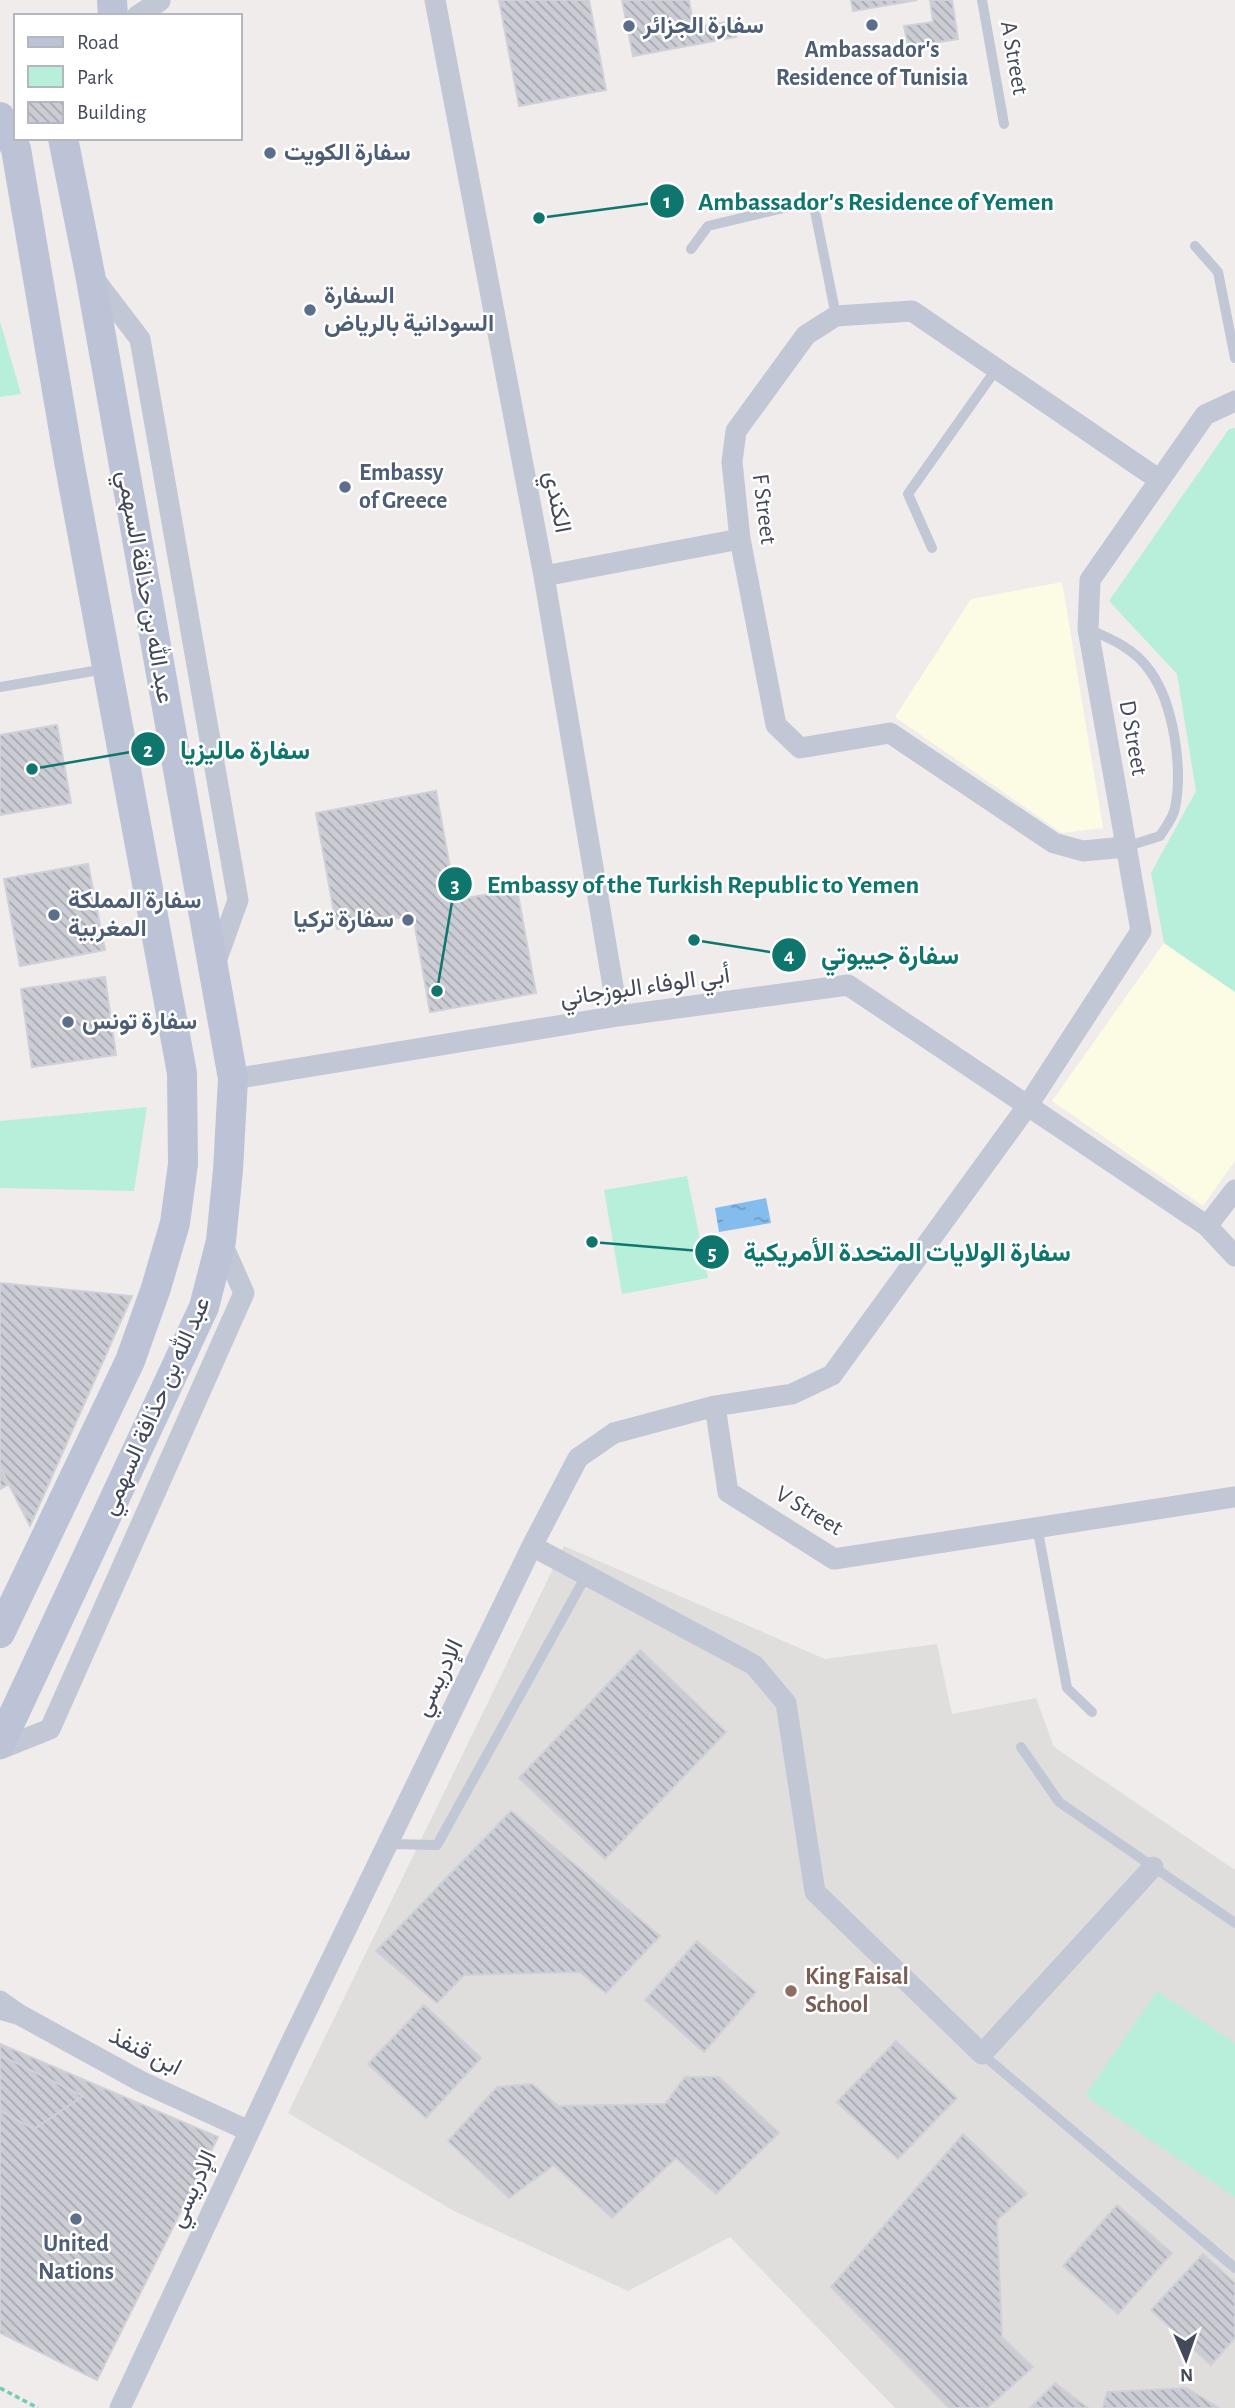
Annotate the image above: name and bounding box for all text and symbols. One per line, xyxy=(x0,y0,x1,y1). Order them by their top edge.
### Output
legend xyxy=(14,14,242,140)
place label: سفارة الجزائر xyxy=(642,14,764,40)
marker: Ambassador's Residence of Tunisia xyxy=(864,17,880,33)
marker: سفارة الجزائر xyxy=(621,18,637,34)
street label: A Street xyxy=(996,19,1032,97)
text: Road xyxy=(77,32,119,53)
place label: Ambassador's Residence of Tunisia xyxy=(776,38,968,90)
text: Park xyxy=(77,67,114,88)
text: Building xyxy=(77,102,147,123)
place label: سفارة الكويت xyxy=(284,141,411,167)
marker: سفارة الكويت xyxy=(262,145,278,161)
callout: Ambassador's Residence of Yemen xyxy=(649,177,1068,224)
text: Ambassador's Residence of Yemen xyxy=(698,189,1054,215)
text: 1 xyxy=(663,191,671,212)
place label: السفارة السودانية بالرياض xyxy=(324,284,494,338)
marker: السفارة السودانية بالرياض xyxy=(302,302,318,318)
place label: Embassy of Greece xyxy=(359,461,447,513)
street label: عبد الله بن حذافة السهمي xyxy=(107,468,180,706)
street label: الكندي xyxy=(533,469,575,536)
street label: F Street xyxy=(748,472,780,546)
marker: Embassy of Greece xyxy=(337,479,353,495)
street label: D Street xyxy=(1115,699,1151,778)
callout: سفارة ماليزيا xyxy=(131,726,324,773)
text: سفارة ماليزيا xyxy=(180,738,310,766)
text: 2 xyxy=(143,740,153,761)
callout: Embassy of the Turkish Republic to Yemen xyxy=(438,861,933,908)
text: Embassy of the Turkish Republic to Yemen xyxy=(487,872,919,898)
text: 3 xyxy=(450,875,460,896)
place label: سفارة المملكة المغربية xyxy=(68,889,201,943)
marker: سفارة المملكة المغربية xyxy=(46,907,62,923)
place label: سفارة تركيا xyxy=(293,908,394,934)
marker: سفارة تركيا xyxy=(400,912,416,928)
callout: سفارة جيبوتي xyxy=(772,931,973,978)
text: سفارة جيبوتي xyxy=(821,943,959,977)
text: 4 xyxy=(784,945,794,966)
street label: أبي الوفاء البوزجاني xyxy=(558,960,733,1017)
place label: سفارة تونس xyxy=(82,1010,197,1036)
marker: سفارة تونس xyxy=(60,1014,76,1030)
callout: سفارة الولايات المتحدة الأمريكية xyxy=(694,1229,1085,1276)
text: سفارة الولايات المتحدة الأمريكية xyxy=(743,1237,1071,1268)
text: 5 xyxy=(707,1243,717,1264)
street label: عبد الله بن حذافة السهمي xyxy=(94,1292,220,1521)
street label: V Street xyxy=(771,1482,847,1541)
street label: الإدريسي xyxy=(410,1636,473,1723)
place label: King Faisal School xyxy=(805,1965,909,2017)
marker: King Faisal School xyxy=(783,1983,799,1999)
street label: ابن قنفذ xyxy=(104,2024,185,2081)
street label: الإدريسي xyxy=(165,2147,227,2234)
marker: United Nations xyxy=(68,2211,84,2227)
place label: United Nations xyxy=(38,2232,114,2284)
north arrow xyxy=(1151,2324,1221,2394)
text: N xyxy=(1180,2365,1193,2384)

